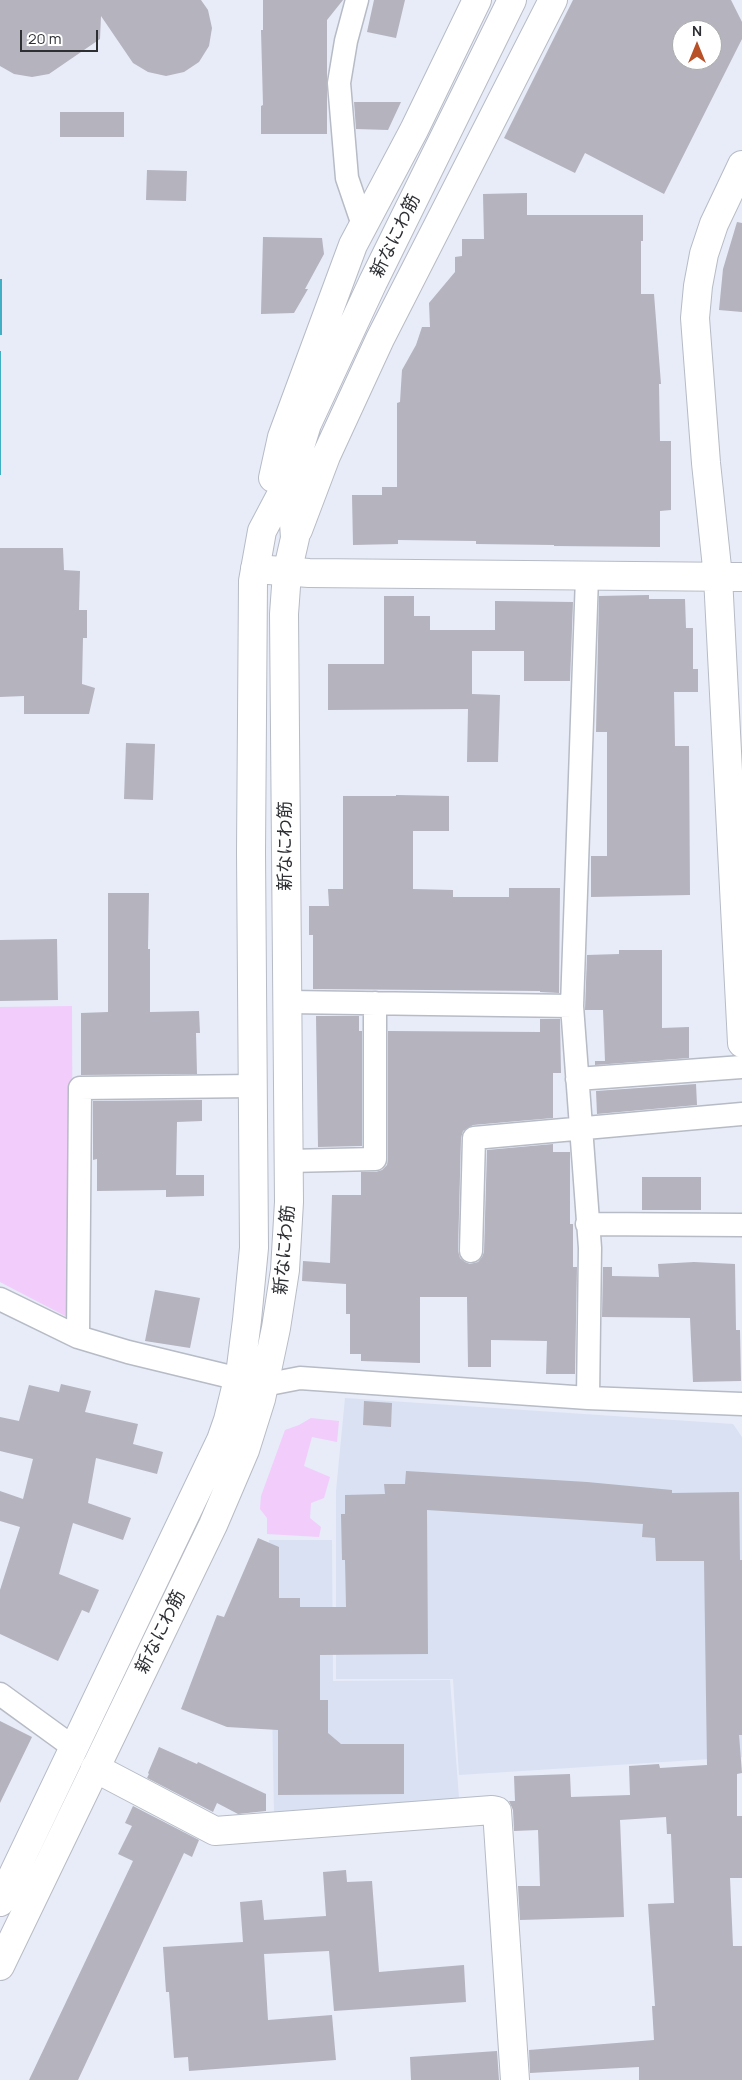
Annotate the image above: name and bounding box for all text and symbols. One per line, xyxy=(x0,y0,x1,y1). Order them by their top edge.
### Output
scale bar xyxy=(22,20,100,52)
north arrow xyxy=(672,20,722,70)
text: N xyxy=(692,21,702,40)
text: 20 m xyxy=(28,28,61,49)
street label: 新なにわ筋 xyxy=(367,191,425,281)
street label: 新なにわ筋 xyxy=(275,801,297,891)
street label: 新なにわ筋 xyxy=(270,1204,300,1296)
street label: 新なにわ筋 xyxy=(132,1587,190,1677)

